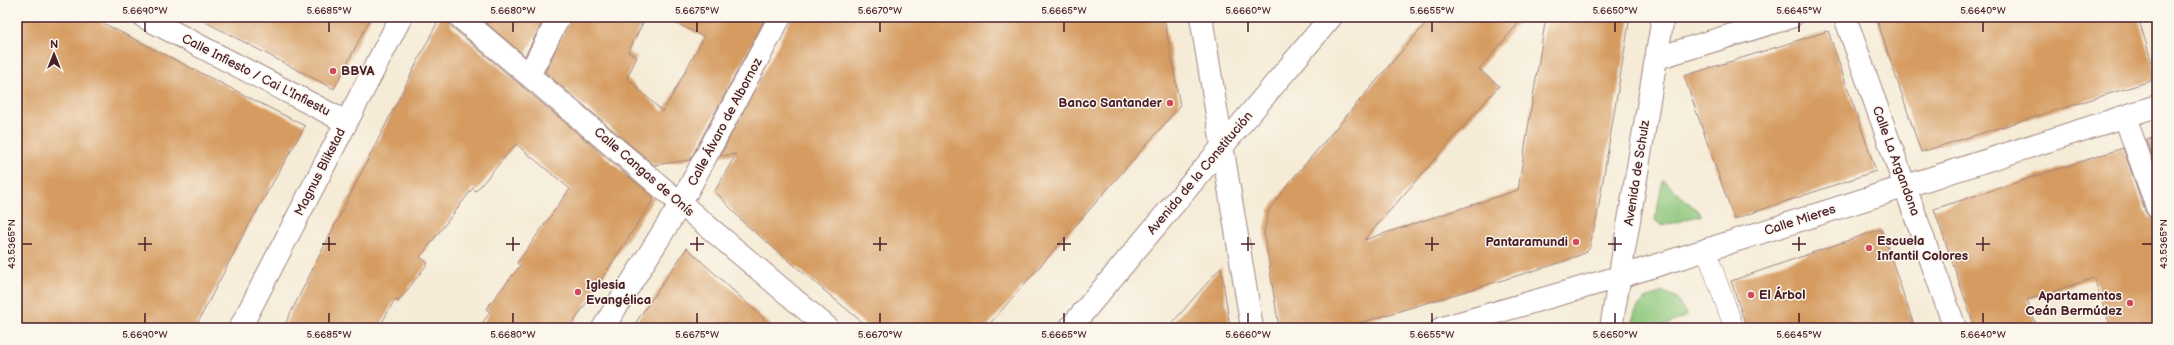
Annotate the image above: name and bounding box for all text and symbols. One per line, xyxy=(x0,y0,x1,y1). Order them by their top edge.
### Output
text: 5.6690°W xyxy=(122,5,168,17)
text: 5.6685°W xyxy=(306,5,352,17)
text: 5.6680°W xyxy=(490,5,536,17)
text: 5.6675°W xyxy=(675,5,719,17)
text: 5.6670°W xyxy=(858,5,902,17)
text: 5.6665°W xyxy=(1041,5,1087,17)
text: 5.6660°W xyxy=(1225,5,1271,17)
text: 5.6655°W xyxy=(1410,5,1454,17)
text: 5.6650°W xyxy=(1592,5,1638,17)
text: 5.6645°W xyxy=(1776,5,1822,17)
text: 5.6640°W xyxy=(1960,5,2006,17)
street label: Calle Infiesto / Cai L'Infiestu xyxy=(179,30,333,120)
north arrow xyxy=(34,34,74,74)
text: N xyxy=(50,38,58,51)
street label: Calle Álvaro de Albornoz xyxy=(683,54,766,189)
place label: BBVA xyxy=(341,63,374,79)
marker: BBVA xyxy=(328,66,338,76)
place label: Banco Santander xyxy=(1058,95,1163,111)
marker: Banco Santander xyxy=(1165,98,1175,108)
street label: Calle La Argandona xyxy=(1869,104,1923,218)
street label: Avenida de la Constitución xyxy=(1144,108,1256,238)
street label: Avenida de Schulz xyxy=(1621,118,1653,227)
street label: Calle Cangas de Onís xyxy=(591,124,698,220)
street label: Magnus Blikstad xyxy=(291,125,349,219)
street label: Calle Mieres xyxy=(1762,201,1838,239)
text: 43.5365°N xyxy=(6,219,18,269)
text: 43.5365°N xyxy=(2158,219,2170,269)
place label: Escuela Infantil Colores xyxy=(1877,233,1968,264)
place label: Pantaramundi xyxy=(1485,234,1568,250)
marker: Pantaramundi xyxy=(1571,237,1581,247)
marker: Escuela Infantil Colores xyxy=(1864,243,1874,253)
place label: Iglesia Evangélica xyxy=(586,277,651,308)
place label: El Árbol xyxy=(1759,286,1805,303)
marker: Iglesia Evangélica xyxy=(573,287,583,297)
place label: Apartamentos Ceán Bermúdez xyxy=(2026,288,2123,319)
marker: El Árbol xyxy=(1746,290,1756,300)
marker: Apartamentos Ceán Bermúdez xyxy=(2125,298,2135,308)
text: 5.6690°W xyxy=(122,329,168,341)
text: 5.6685°W xyxy=(306,329,352,341)
text: 5.6680°W xyxy=(490,329,536,341)
text: 5.6675°W xyxy=(675,329,719,341)
text: 5.6670°W xyxy=(858,329,902,341)
text: 5.6665°W xyxy=(1041,329,1087,341)
text: 5.6660°W xyxy=(1225,329,1271,341)
text: 5.6655°W xyxy=(1410,329,1454,341)
text: 5.6650°W xyxy=(1592,329,1638,341)
text: 5.6645°W xyxy=(1776,329,1822,341)
text: 5.6640°W xyxy=(1960,329,2006,341)

